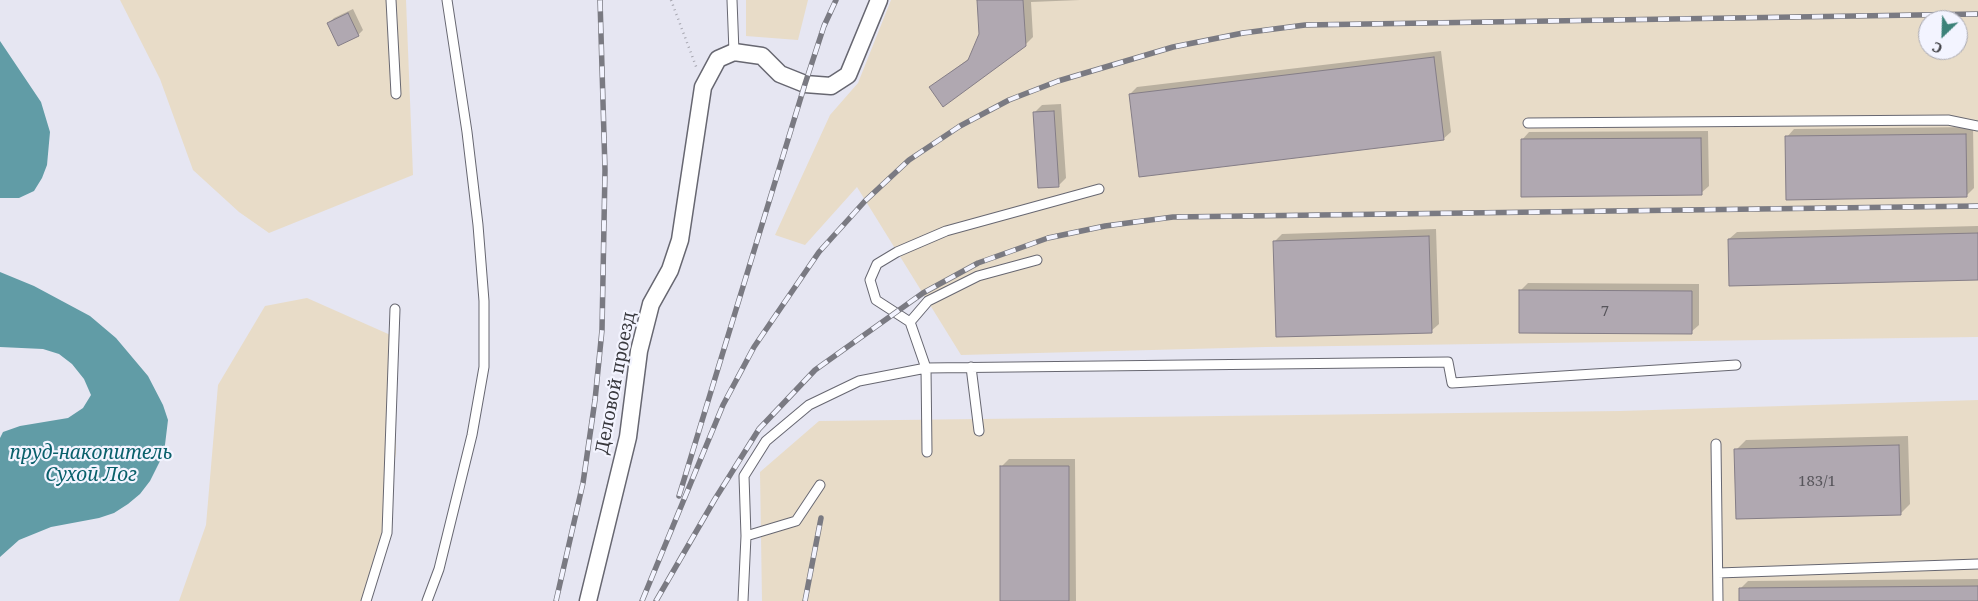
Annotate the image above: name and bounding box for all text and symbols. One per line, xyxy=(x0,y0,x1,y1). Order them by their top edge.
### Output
north arrow xyxy=(1918,10,1968,60)
text: С xyxy=(1929,38,1945,59)
house number: 7 xyxy=(1601,303,1609,321)
street label: Деловой проезд xyxy=(592,310,640,456)
water label: пруд-накопитель Сухой Лог xyxy=(10,443,172,487)
house number: 183/1 xyxy=(1798,473,1836,491)

